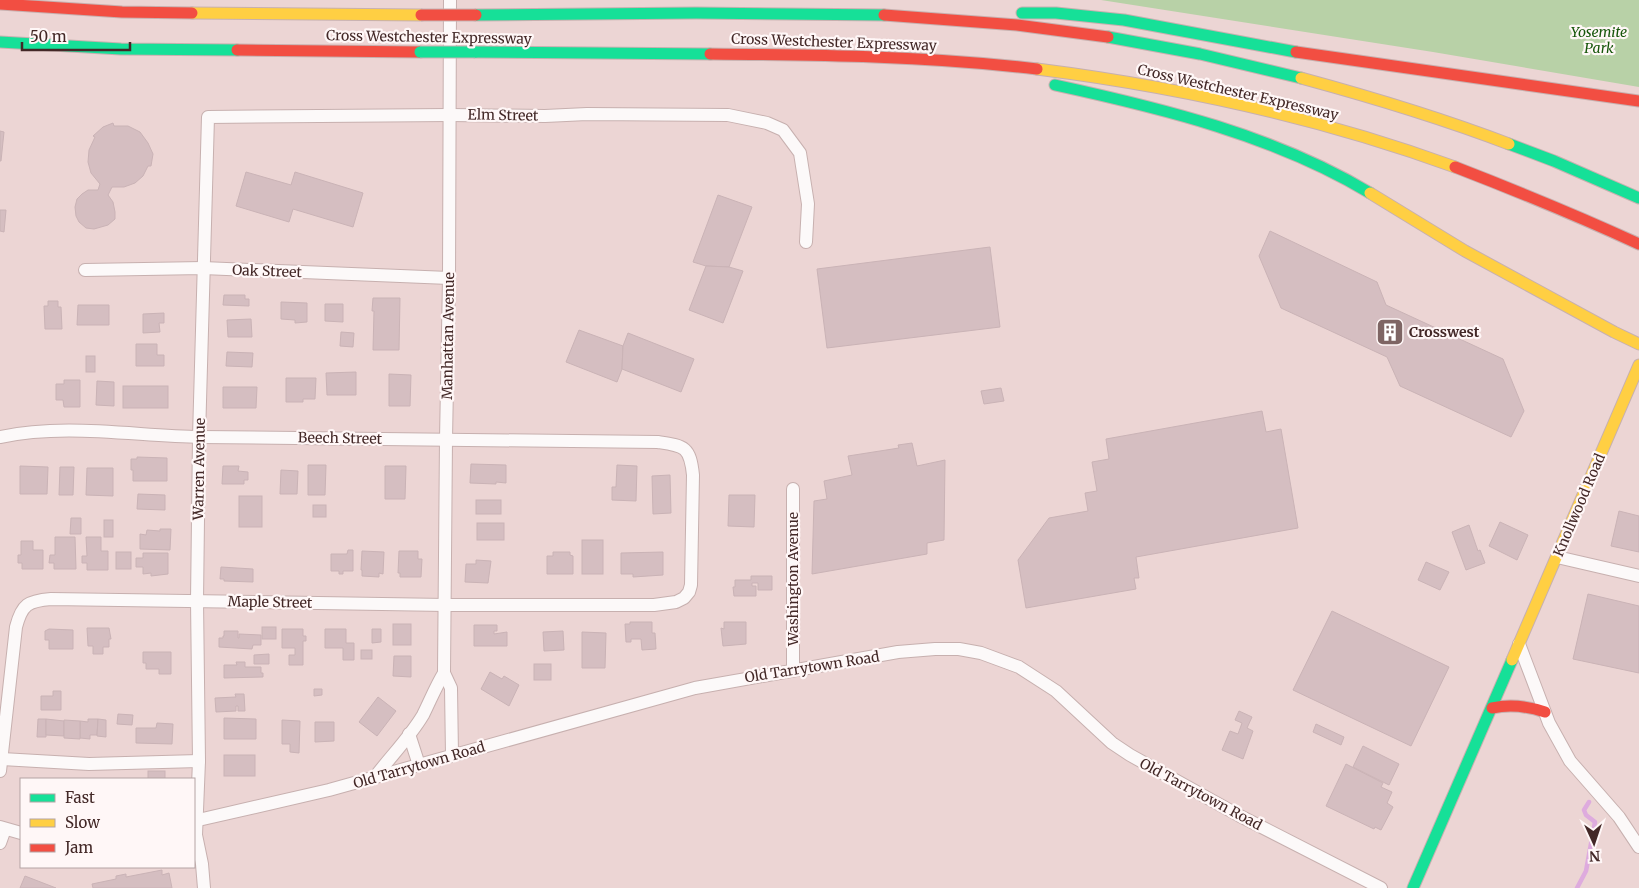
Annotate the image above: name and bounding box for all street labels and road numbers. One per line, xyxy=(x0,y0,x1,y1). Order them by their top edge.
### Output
street label: Cross Westchester Expressway xyxy=(326,26,533,48)
street label: Cross Westchester Expressway xyxy=(731,29,938,55)
street label: Cross Westchester Expressway xyxy=(1136,60,1341,124)
street label: Elm Street xyxy=(468,105,539,125)
street label: Oak Street xyxy=(232,261,303,281)
street label: Manhattan Avenue xyxy=(438,272,458,400)
street label: Warren Avenue xyxy=(189,418,209,521)
street label: Beech Street xyxy=(298,428,383,448)
street label: Knollwood Road xyxy=(1549,450,1609,559)
street label: Washington Avenue xyxy=(784,512,802,647)
street label: Maple Street xyxy=(227,592,313,612)
street label: Old Tarrytown Road xyxy=(743,647,881,687)
street label: Old Tarrytown Road xyxy=(351,737,487,792)
street label: Old Tarrytown Road xyxy=(1137,754,1266,834)

